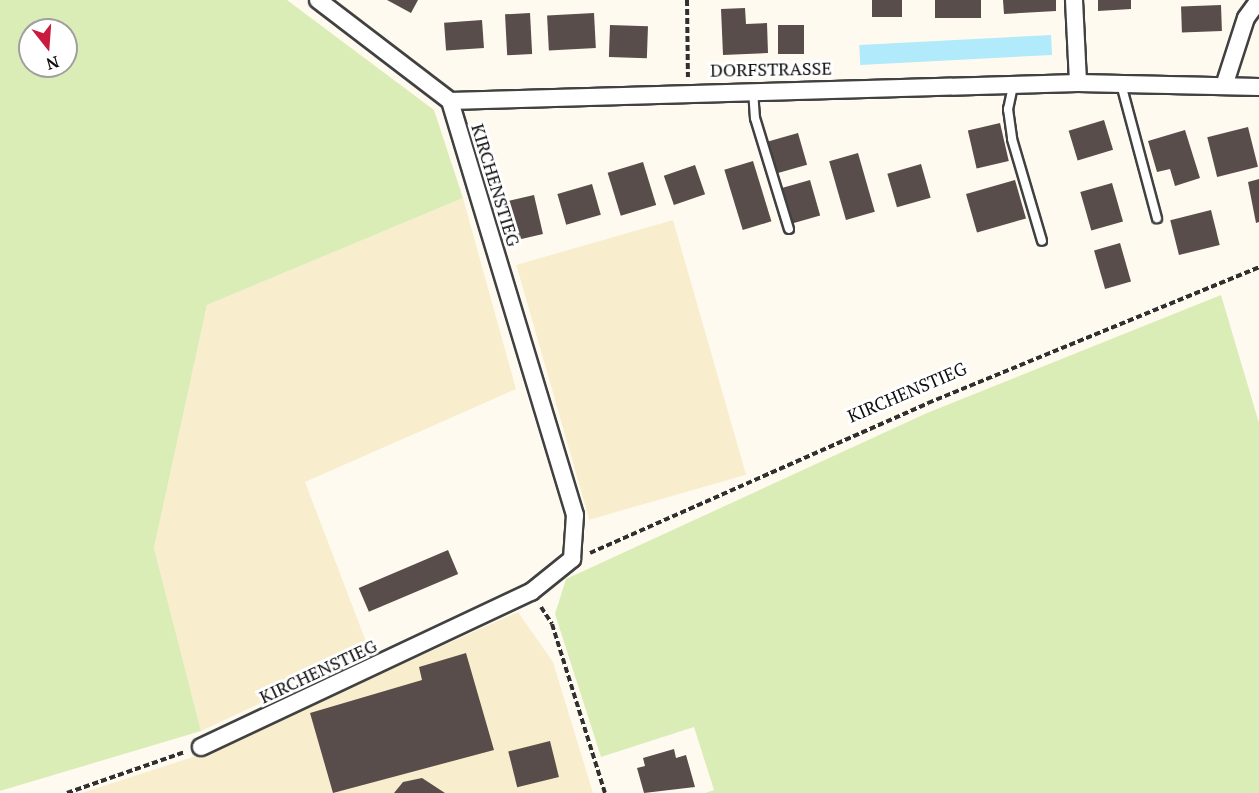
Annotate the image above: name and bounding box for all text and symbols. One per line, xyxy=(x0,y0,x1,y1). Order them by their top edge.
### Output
north arrow xyxy=(18,18,78,78)
text: N xyxy=(44,51,62,76)
street label: DORFSTRASSE xyxy=(710,57,832,81)
street label: KIRCHENSTIEG xyxy=(467,121,525,249)
street label: KIRCHENSTIEG xyxy=(844,357,970,427)
street label: KIRCHENSTIEG xyxy=(256,634,380,708)

